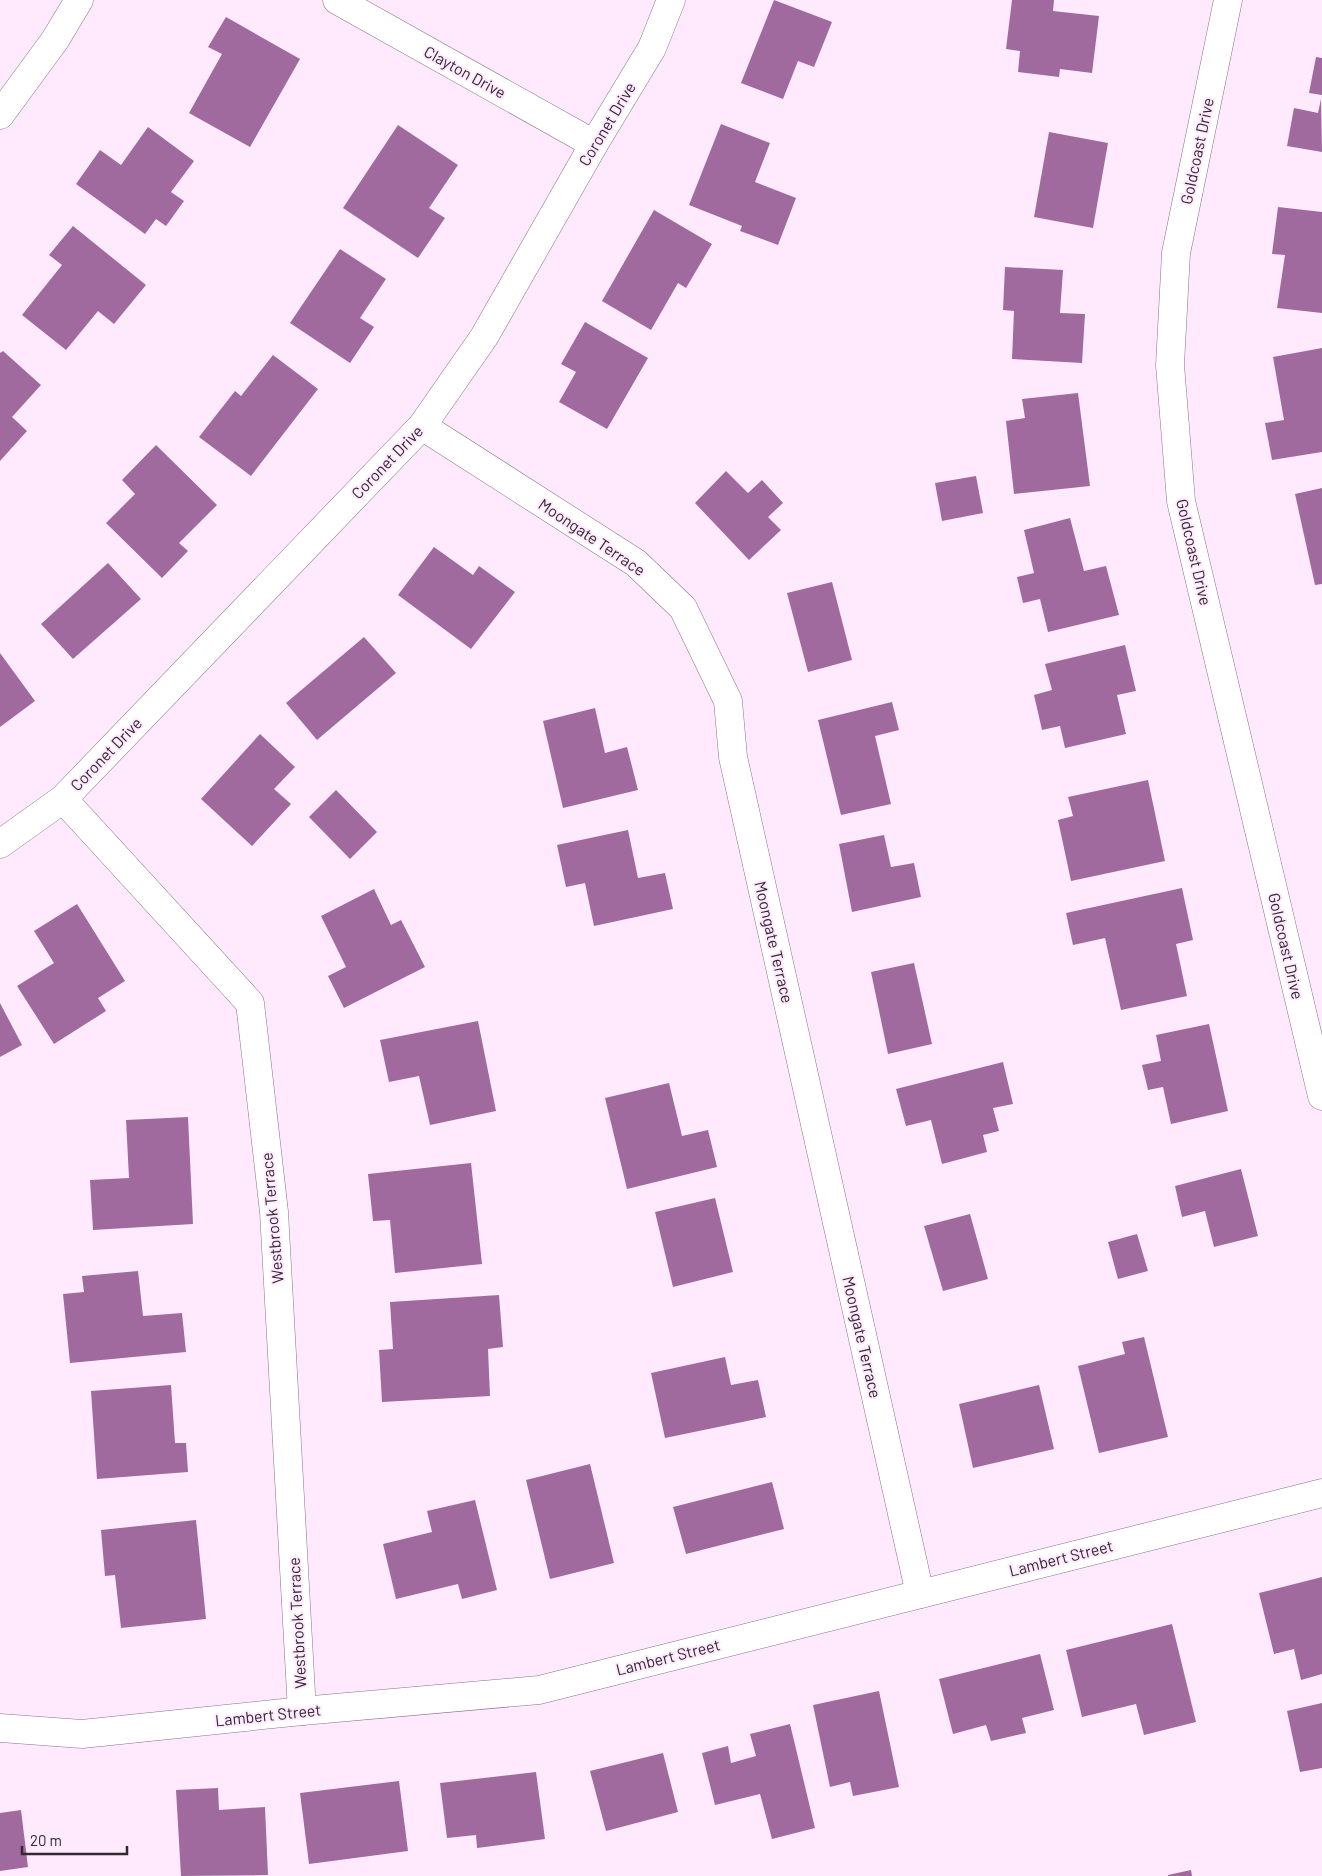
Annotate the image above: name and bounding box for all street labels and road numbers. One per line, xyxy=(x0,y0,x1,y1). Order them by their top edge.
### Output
street label: Clayton Drive xyxy=(421,41,509,102)
street label: Coronet Drive xyxy=(574,78,639,169)
street label: Goldcoast Drive xyxy=(1176,96,1217,206)
street label: Coronet Drive xyxy=(347,421,426,502)
street label: Moongate Terrace xyxy=(535,494,649,579)
street label: Goldcoast Drive xyxy=(1173,497,1216,607)
street label: Coronet Drive xyxy=(66,713,145,794)
street label: Moongate Terrace xyxy=(751,879,798,1005)
street label: Goldcoast Drive xyxy=(1265,891,1308,1001)
street label: Westbrook Terrace xyxy=(256,1152,287,1284)
street label: Moongate Terrace xyxy=(839,1274,886,1400)
street label: Lambert Street xyxy=(1007,1535,1115,1580)
street label: Westbrook Terrace xyxy=(284,1557,309,1689)
street label: Lambert Street xyxy=(614,1634,722,1679)
street label: Lambert Street xyxy=(214,1699,322,1730)

